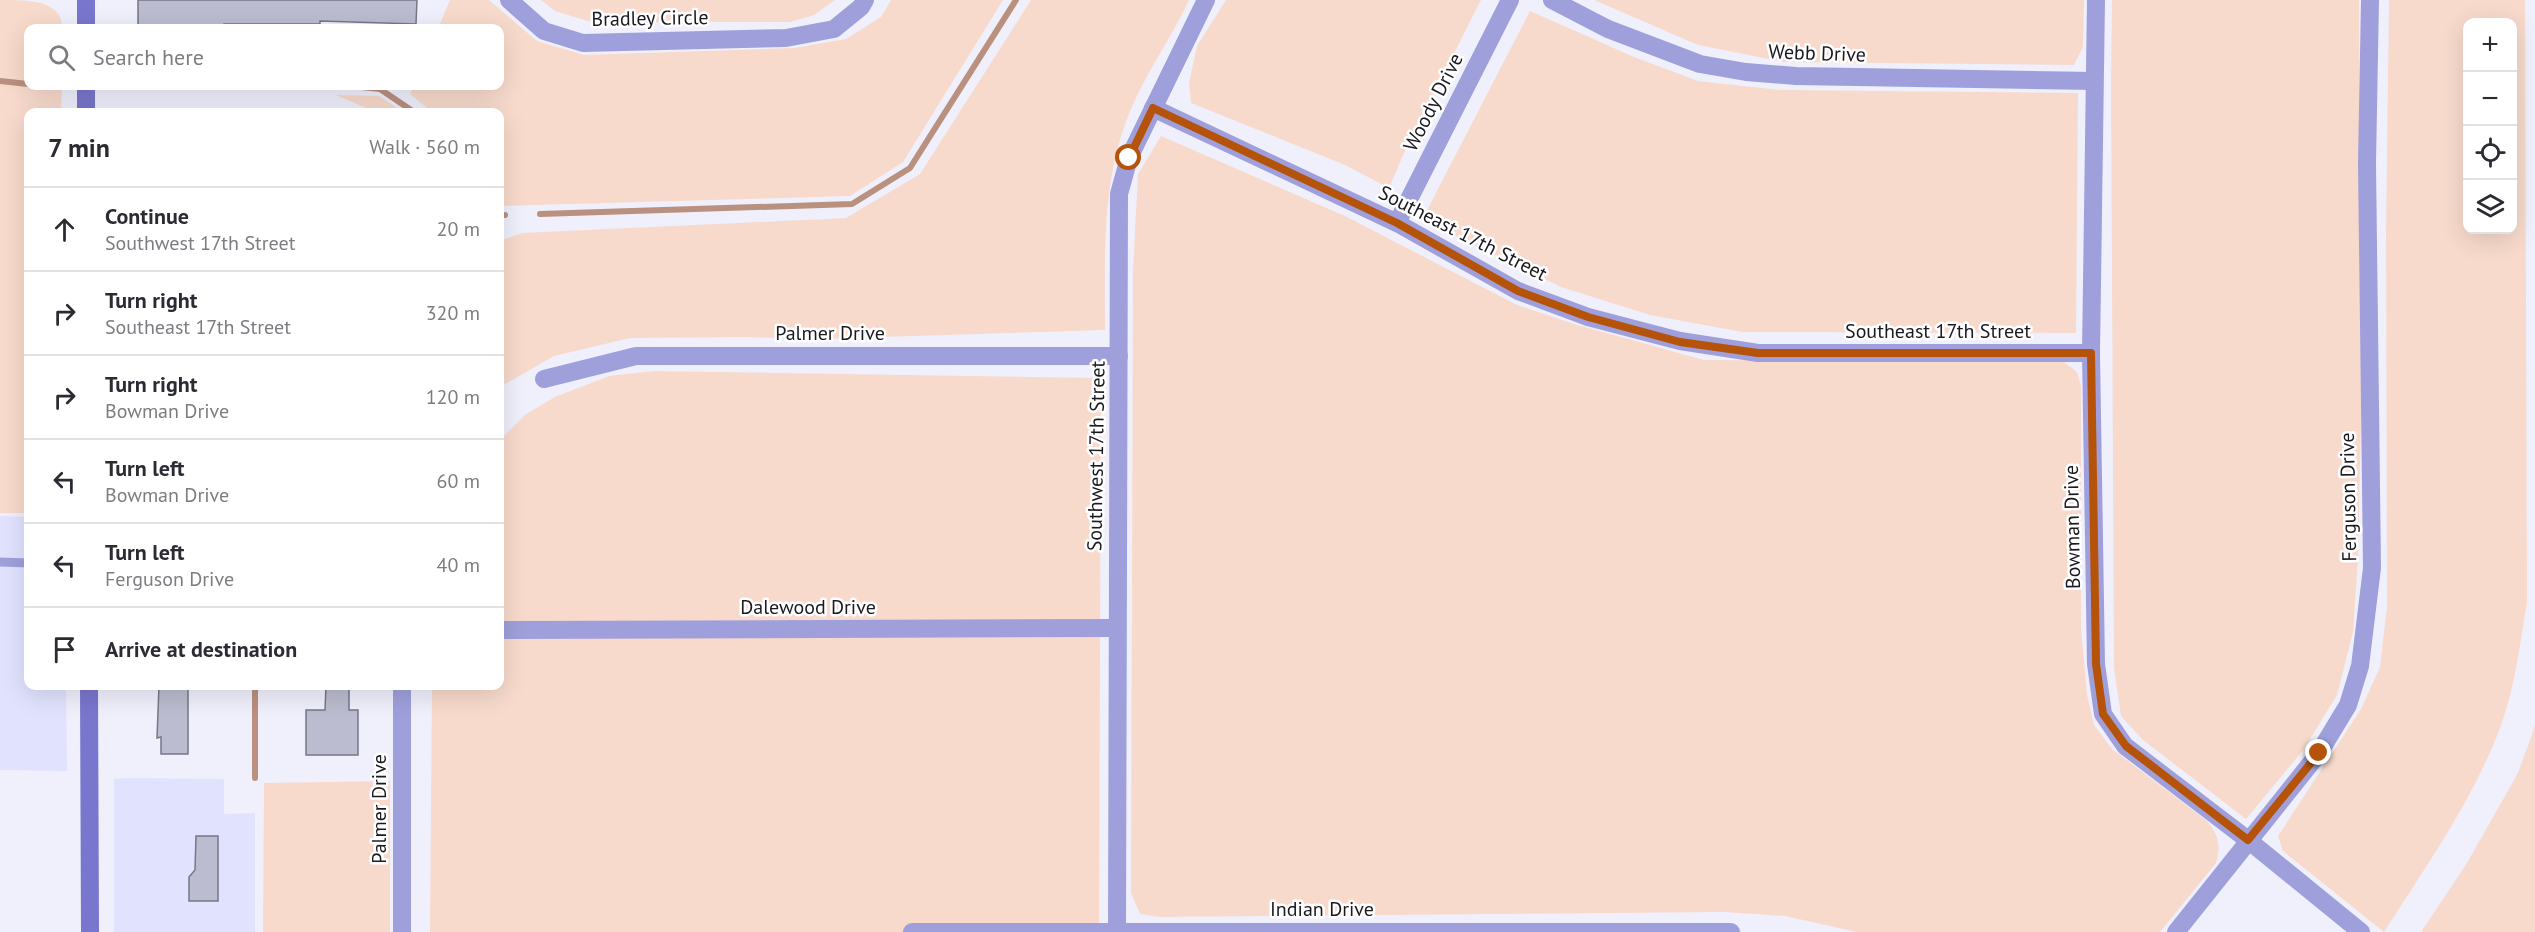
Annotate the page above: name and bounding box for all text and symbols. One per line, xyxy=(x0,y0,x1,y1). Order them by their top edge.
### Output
street label: Bradley Circle xyxy=(591,4,709,32)
map controls xyxy=(2463,18,2517,234)
button: + xyxy=(2463,18,2517,72)
search box xyxy=(24,24,504,90)
street label: Webb Drive xyxy=(1768,38,1866,68)
icon: search xyxy=(45,41,78,74)
text: Search here xyxy=(93,43,204,71)
street label: Woody Drive xyxy=(1397,49,1469,155)
button: − xyxy=(2463,72,2517,126)
button: locate xyxy=(2463,126,2517,180)
text: 7 min xyxy=(48,131,110,164)
text: Walk · 560 m xyxy=(369,134,480,160)
route start xyxy=(1115,144,1141,170)
street label: Southeast 17th Street xyxy=(1374,179,1552,287)
button: layers xyxy=(2463,180,2517,234)
text: Continue xyxy=(105,202,189,230)
icon: ahead xyxy=(48,213,81,246)
text: 20 m xyxy=(437,216,480,242)
text: Southwest 17th Street xyxy=(105,230,295,256)
text: Turn right xyxy=(105,286,197,314)
icon: right xyxy=(48,297,81,330)
text: 320 m xyxy=(426,300,480,326)
text: Southeast 17th Street xyxy=(105,314,291,340)
street label: Southeast 17th Street xyxy=(1845,318,2031,344)
street label: Palmer Drive xyxy=(775,320,885,346)
street label: Southwest 17th Street xyxy=(1081,360,1111,551)
text: Turn right xyxy=(105,370,197,398)
icon: right xyxy=(48,381,81,414)
text: 120 m xyxy=(426,384,480,410)
text: Bowman Drive xyxy=(105,398,229,424)
street label: Ferguson Drive xyxy=(2334,432,2362,562)
text: Turn left xyxy=(105,454,185,482)
icon: left xyxy=(48,465,81,498)
street label: Bowman Drive xyxy=(2058,465,2086,589)
text: 60 m xyxy=(437,468,480,494)
text: Bowman Drive xyxy=(105,482,229,508)
text: Turn left xyxy=(105,538,185,566)
icon: left xyxy=(48,549,81,582)
text: 40 m xyxy=(437,552,480,578)
text: Ferguson Drive xyxy=(105,566,234,592)
street label: Dalewood Drive xyxy=(740,594,876,620)
icon: arrive xyxy=(48,633,81,666)
text: Arrive at destination xyxy=(105,635,297,663)
route end xyxy=(2305,739,2331,765)
street label: Palmer Drive xyxy=(366,754,392,864)
street label: Indian Drive xyxy=(1270,896,1374,922)

